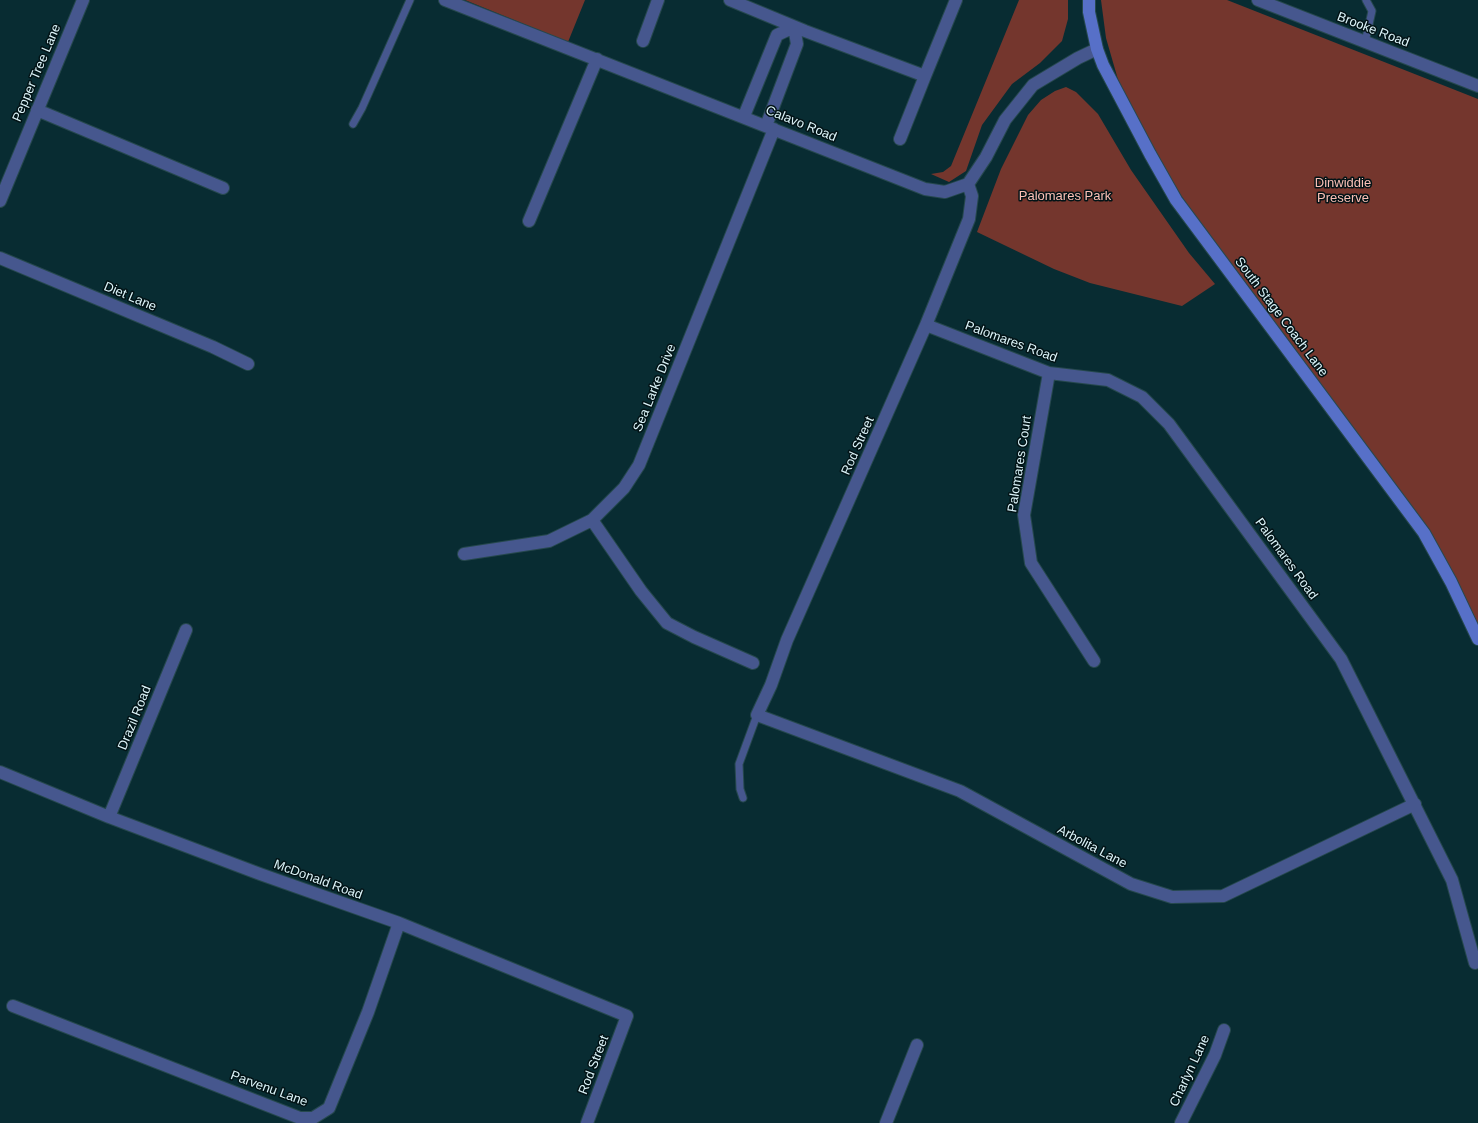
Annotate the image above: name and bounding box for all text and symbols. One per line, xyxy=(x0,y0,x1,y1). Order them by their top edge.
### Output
street label: Brooke Road xyxy=(1335,9,1411,51)
street label: Pepper Tree Lane xyxy=(9,22,65,124)
street label: Calavo Road xyxy=(763,103,839,145)
park label: Dinwiddie Preserve xyxy=(1315,175,1371,206)
park label: Palomares Park xyxy=(1019,188,1111,204)
street label: South Stage Coach Lane xyxy=(1231,254,1331,380)
street label: Diet Lane xyxy=(101,279,159,315)
street label: Palomares Road xyxy=(963,318,1059,366)
street label: Sea Larke Drive xyxy=(630,342,680,434)
street label: Rod Street xyxy=(838,414,878,478)
street label: Palomares Court xyxy=(1005,415,1035,513)
street label: Palomares Road xyxy=(1251,515,1321,603)
street label: Drazil Road xyxy=(115,684,155,752)
street label: Arbolita Lane xyxy=(1055,822,1129,872)
street label: McDonald Road xyxy=(272,857,364,903)
street label: Rod Street xyxy=(576,1033,612,1097)
street label: Charlyn Lane xyxy=(1167,1033,1213,1109)
street label: Parvenu Lane xyxy=(228,1068,310,1110)

